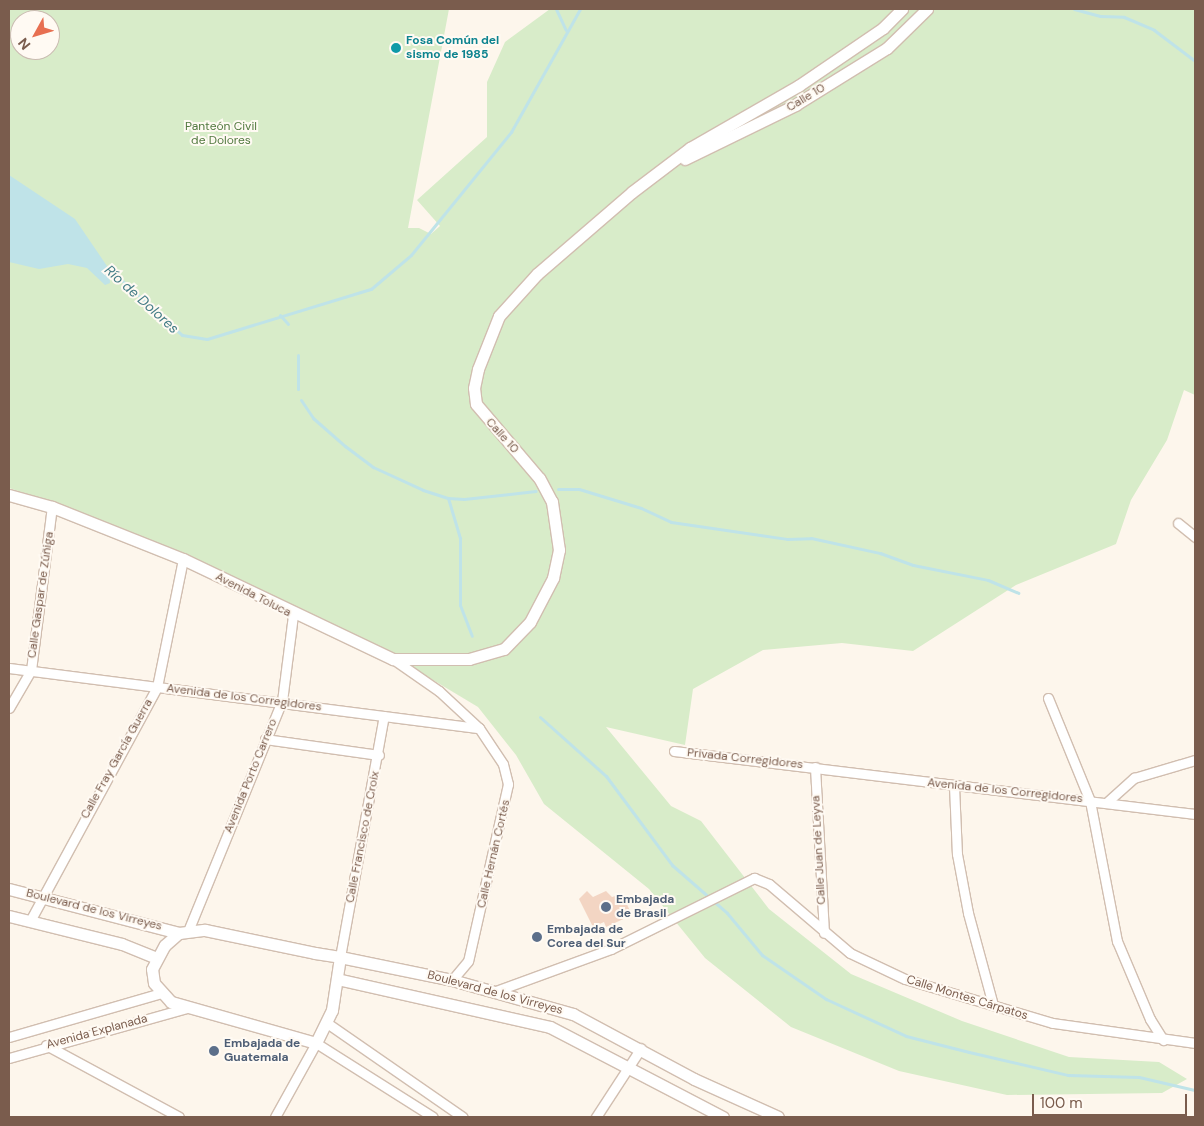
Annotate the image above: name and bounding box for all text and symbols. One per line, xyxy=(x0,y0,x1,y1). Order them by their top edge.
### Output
north arrow xyxy=(10,10,60,60)
text: N xyxy=(14,34,34,53)
place label: Fosa Común del sismo de 1985 xyxy=(406,34,499,62)
marker: Fosa Común del sismo de 1985 xyxy=(390,42,402,54)
street label: Calle 10 xyxy=(784,81,828,115)
park label: Panteón Civil de Dolores xyxy=(185,120,257,148)
water label: Río de Dolores xyxy=(101,261,183,337)
street label: Calle 10 xyxy=(482,415,522,457)
street label: Calle Gaspar de Zúñiga xyxy=(25,531,57,659)
street label: Avenida Toluca xyxy=(213,570,293,620)
street label: Avenida de los Corregidores xyxy=(166,681,322,715)
street label: Calle Fray García Guerra xyxy=(78,697,156,821)
street label: Avenida Porto Carrero xyxy=(221,717,281,835)
street label: Privada Corregidores xyxy=(686,746,804,772)
street label: Calle Francisco de Croix xyxy=(343,770,383,904)
street label: Avenida de los Corregidores xyxy=(927,776,1083,806)
street label: Calle Juan de Leyva xyxy=(809,795,829,905)
street label: Calle Hernán Cortés xyxy=(475,798,513,910)
street label: Boulevard de los Virreyes xyxy=(25,886,163,934)
place label: Embajada de Brasil xyxy=(616,893,674,921)
marker: Embajada de Brasil xyxy=(600,901,612,913)
place label: Embajada de Corea del Sur xyxy=(547,923,626,951)
marker: Embajada de Corea del Sur xyxy=(531,931,543,943)
street label: Boulevard de los Virreyes xyxy=(426,968,564,1018)
street label: Calle Montes Cárpatos xyxy=(905,973,1029,1023)
street label: Avenida Explanada xyxy=(45,1012,149,1052)
place label: Embajada de Guatemala xyxy=(224,1037,300,1065)
marker: Embajada de Guatemala xyxy=(208,1045,220,1057)
scale bar xyxy=(1034,1084,1189,1116)
text: 100 m xyxy=(1040,1093,1083,1113)

